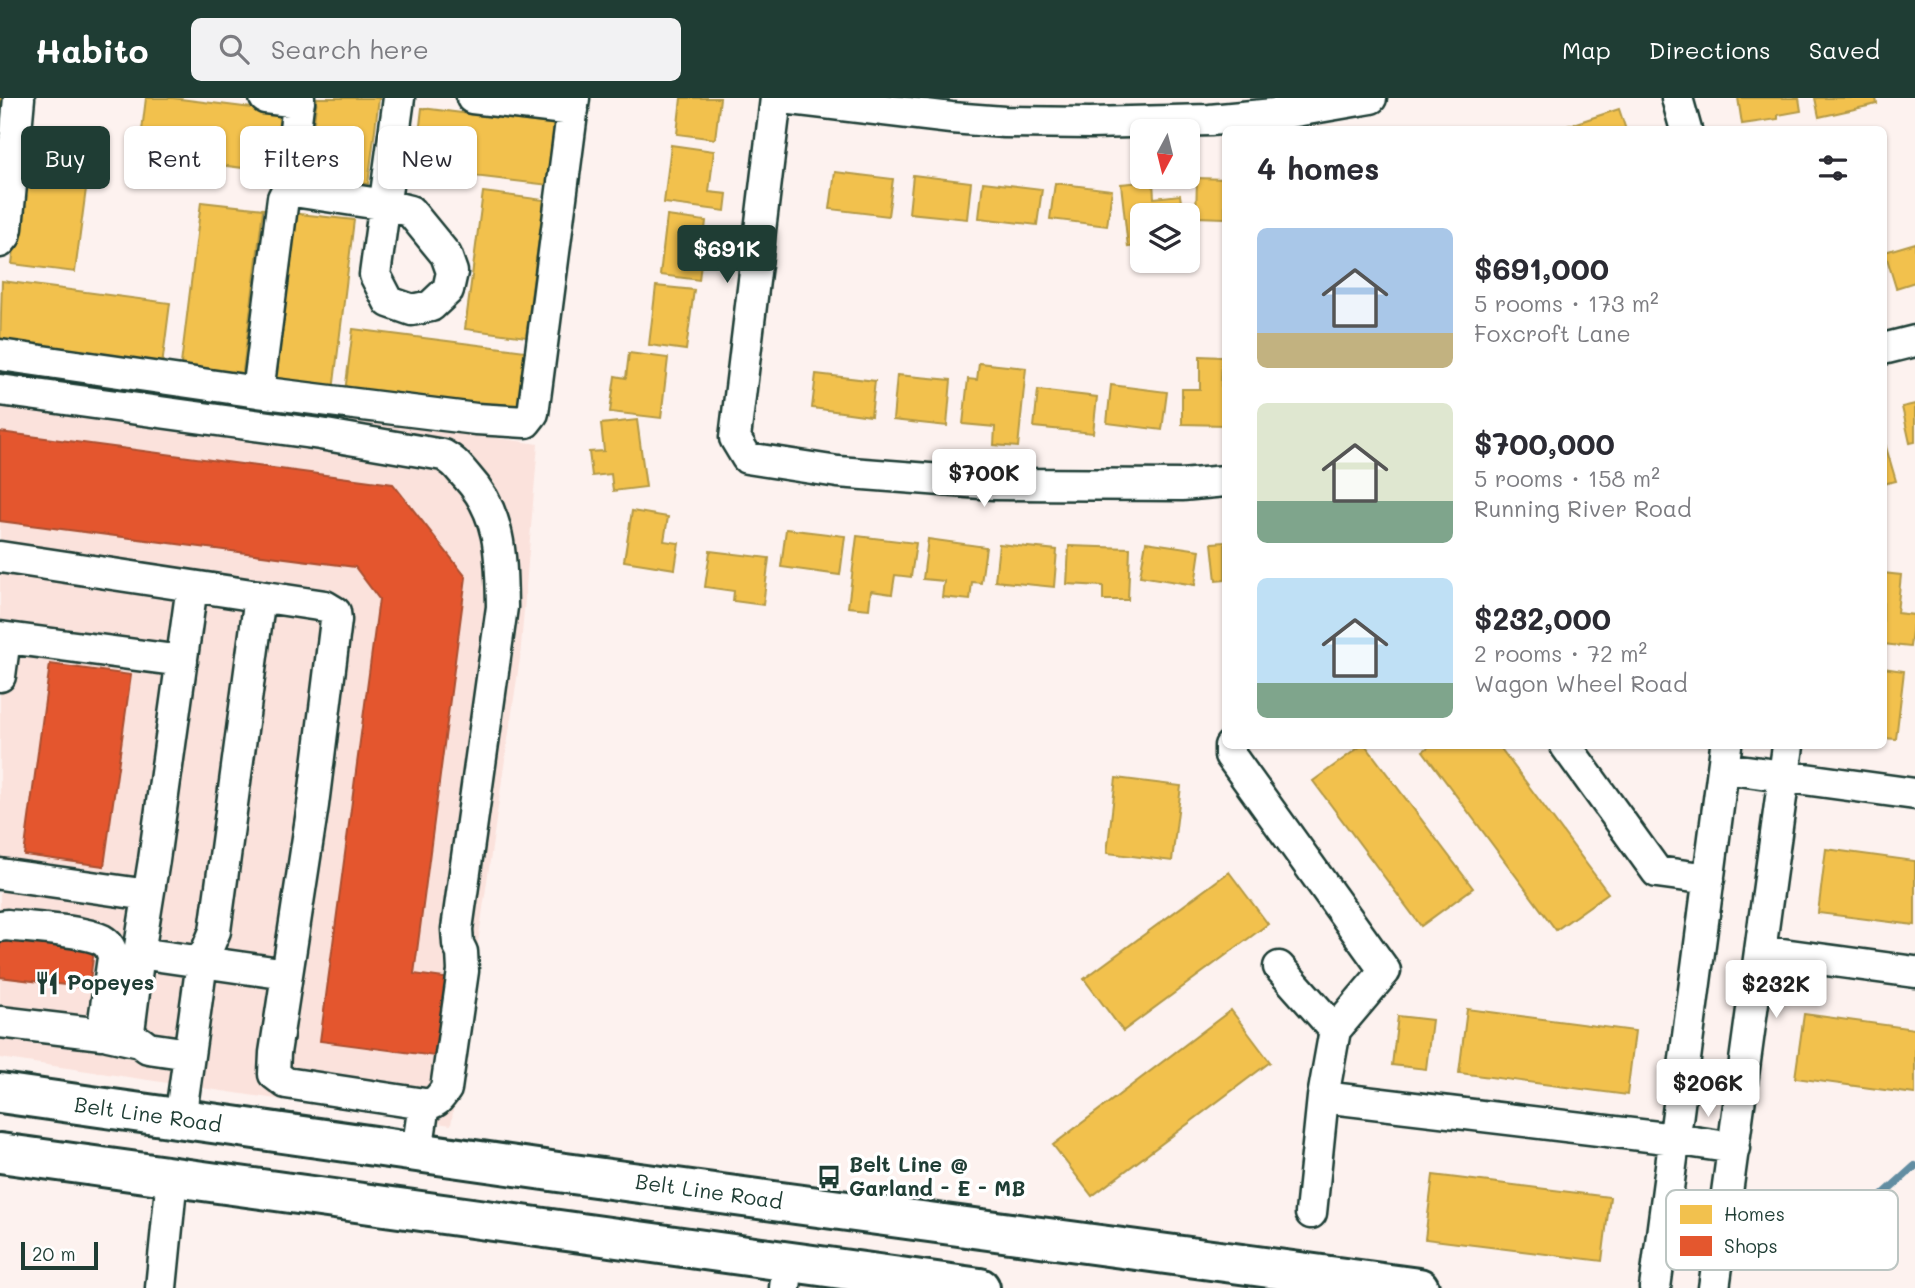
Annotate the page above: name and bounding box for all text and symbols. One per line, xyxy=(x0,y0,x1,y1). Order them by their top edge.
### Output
search box xyxy=(191,18,681,81)
text: Habito xyxy=(35,28,149,71)
icon: search xyxy=(215,30,253,68)
text: Search here xyxy=(271,32,429,66)
text: Map xyxy=(1562,34,1611,65)
text: Directions xyxy=(1649,34,1771,65)
text: Saved xyxy=(1809,34,1880,65)
north arrow xyxy=(1130,119,1200,189)
map controls xyxy=(1130,119,1200,273)
chip: Buy xyxy=(21,126,110,189)
chip: Rent xyxy=(124,126,226,189)
chip: Filters xyxy=(240,126,364,189)
chip: New xyxy=(378,126,477,189)
text: 4 homes xyxy=(1257,148,1379,188)
icon: filters xyxy=(1814,149,1852,187)
button: layers xyxy=(1130,203,1200,273)
pin: $691K xyxy=(678,226,776,285)
text: $691K xyxy=(693,233,761,263)
text: $691,000 xyxy=(1474,248,1609,288)
icon: home xyxy=(1313,256,1397,340)
text: 5 rooms · 173 m² xyxy=(1474,288,1659,318)
text: Foxcroft Lane xyxy=(1474,318,1631,348)
text: $700,000 xyxy=(1474,423,1615,463)
icon: home xyxy=(1313,431,1397,515)
pin: $700K xyxy=(935,450,1033,509)
text: $700K xyxy=(948,457,1020,487)
text: 5 rooms · 158 m² xyxy=(1474,463,1660,493)
text: Running River Road xyxy=(1474,493,1692,523)
text: $232,000 xyxy=(1474,598,1611,638)
icon: home xyxy=(1313,606,1397,690)
text: 2 rooms · 72 m² xyxy=(1474,638,1647,668)
text: Wagon Wheel Road xyxy=(1474,668,1688,698)
pin: $232K xyxy=(1727,960,1825,1020)
place label: Popeyes xyxy=(67,968,154,996)
text: $232K xyxy=(1742,968,1810,998)
restaurant icon: Popeyes xyxy=(33,969,61,997)
pin: $206K xyxy=(1659,1060,1757,1119)
text: $206K xyxy=(1673,1067,1743,1097)
street label: Belt Line Road xyxy=(73,1090,224,1137)
place label: Belt Line @ Garland - E - MB xyxy=(849,1150,1025,1201)
bus stop icon: Belt Line @ Garland - E - MB xyxy=(815,1163,843,1191)
street label: Belt Line Road xyxy=(634,1167,785,1214)
legend xyxy=(1666,1190,1898,1270)
text: Homes xyxy=(1724,1201,1785,1226)
text: Shops xyxy=(1724,1233,1778,1258)
scale bar xyxy=(21,1239,98,1271)
text: 20 m xyxy=(32,1241,76,1266)

